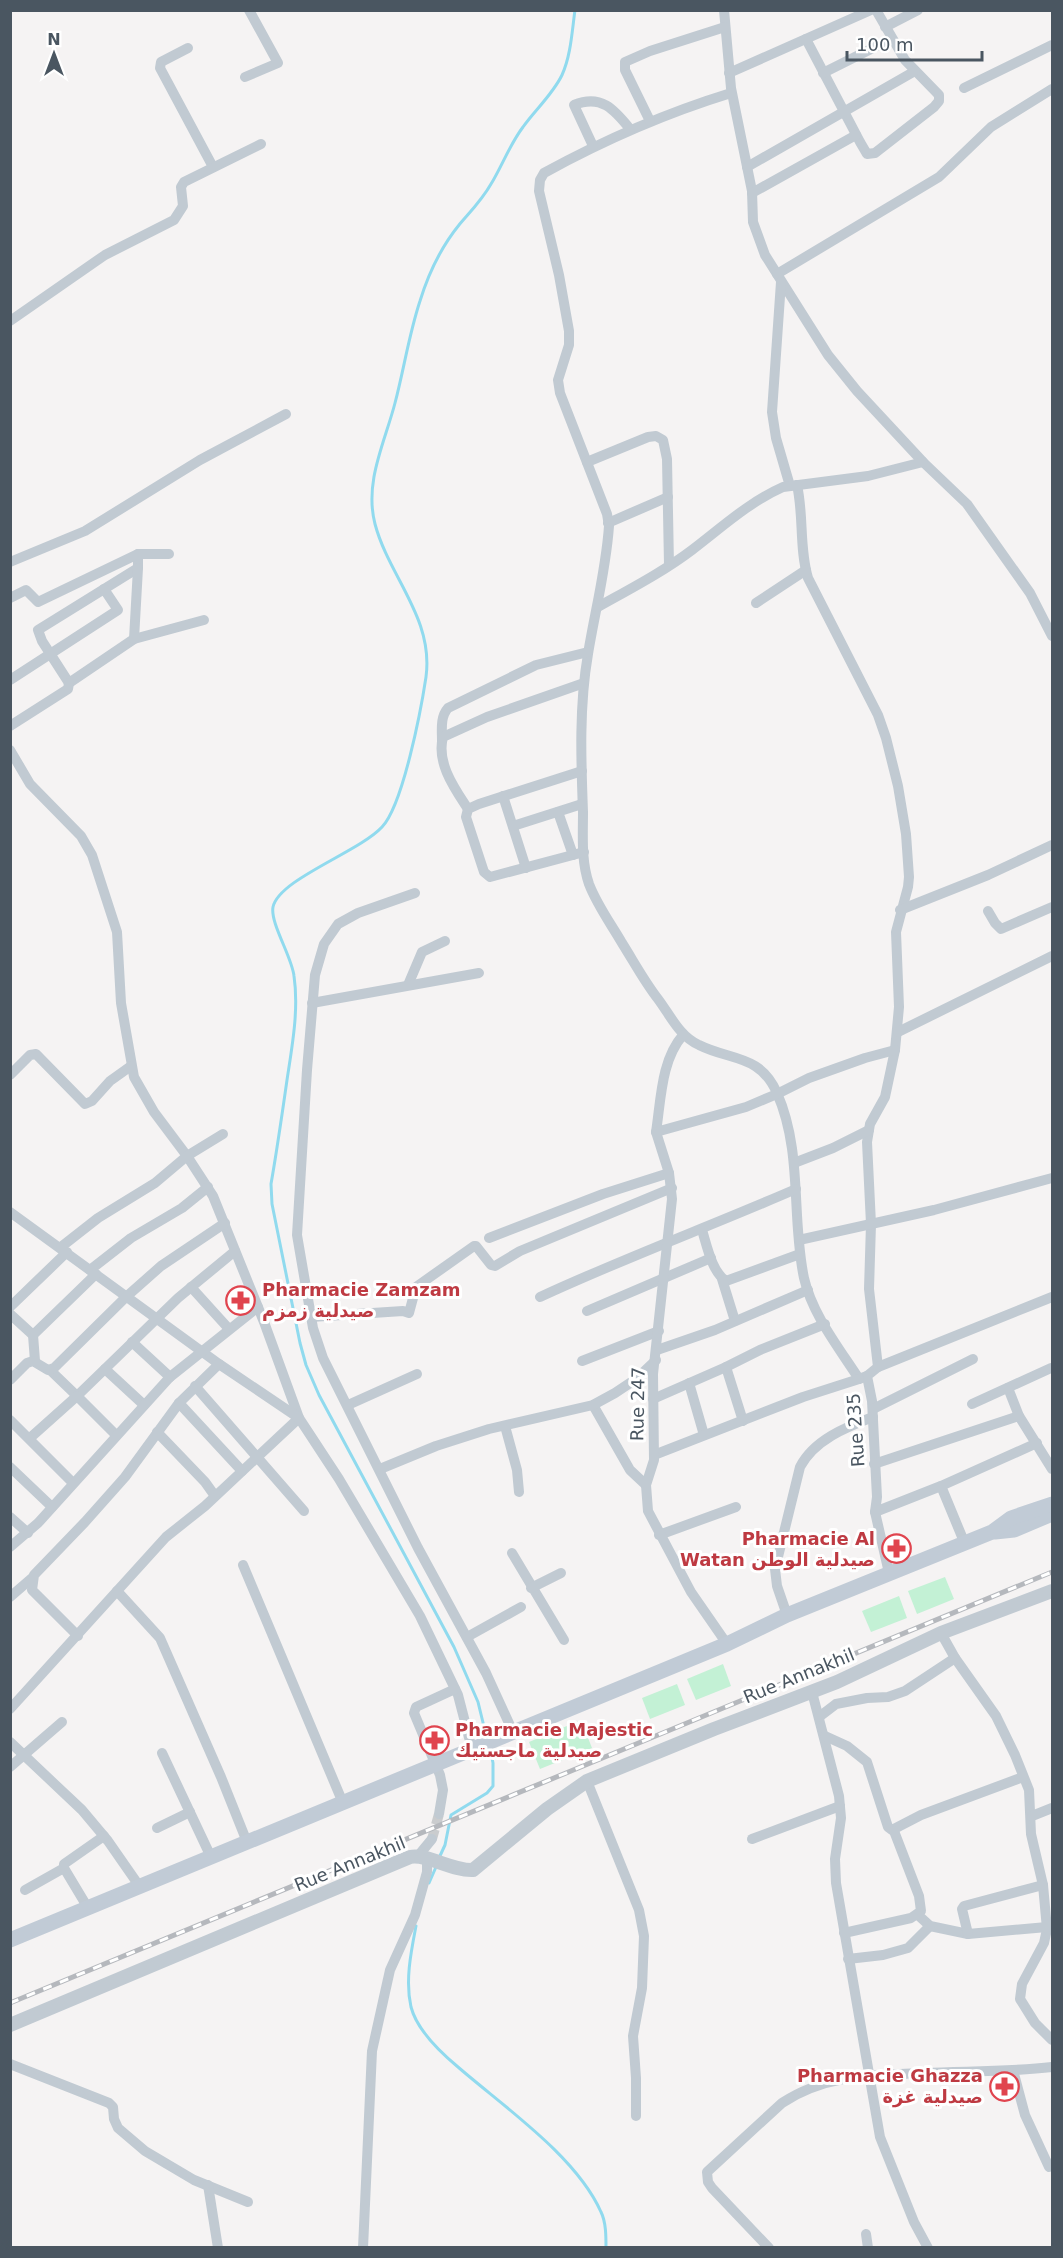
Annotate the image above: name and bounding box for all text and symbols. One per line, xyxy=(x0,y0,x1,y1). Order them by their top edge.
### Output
north arrow xyxy=(24,24,84,84)
scale bar xyxy=(847,24,982,62)
text: N xyxy=(47,30,61,49)
text: 100 m xyxy=(856,34,914,55)
place label: Pharmacie Zamzam صيدلية زمزم xyxy=(262,1279,461,1322)
pharmacy icon: Pharmacie Zamzam صيدلية زمزم xyxy=(225,1284,257,1316)
street label: Rue 247 xyxy=(626,1367,649,1441)
street label: Rue 235 xyxy=(842,1392,869,1468)
place label: Pharmacie Al Watan صيدلية الوطن xyxy=(680,1528,875,1571)
pharmacy icon: Pharmacie Al Watan صيدلية الوطن xyxy=(880,1533,912,1565)
street label: Rue Annakhil xyxy=(740,1644,857,1707)
place label: Pharmacie Majestic صيدلية ماجستيك xyxy=(455,1719,653,1761)
pharmacy icon: Pharmacie Majestic صيدلية ماجستيك xyxy=(418,1724,450,1756)
street label: Rue Annakhil xyxy=(291,1832,408,1895)
place label: Pharmacie Ghazza صيدلية غزة xyxy=(797,2065,983,2108)
pharmacy icon: Pharmacie Ghazza صيدلية غزة xyxy=(988,2070,1020,2102)

